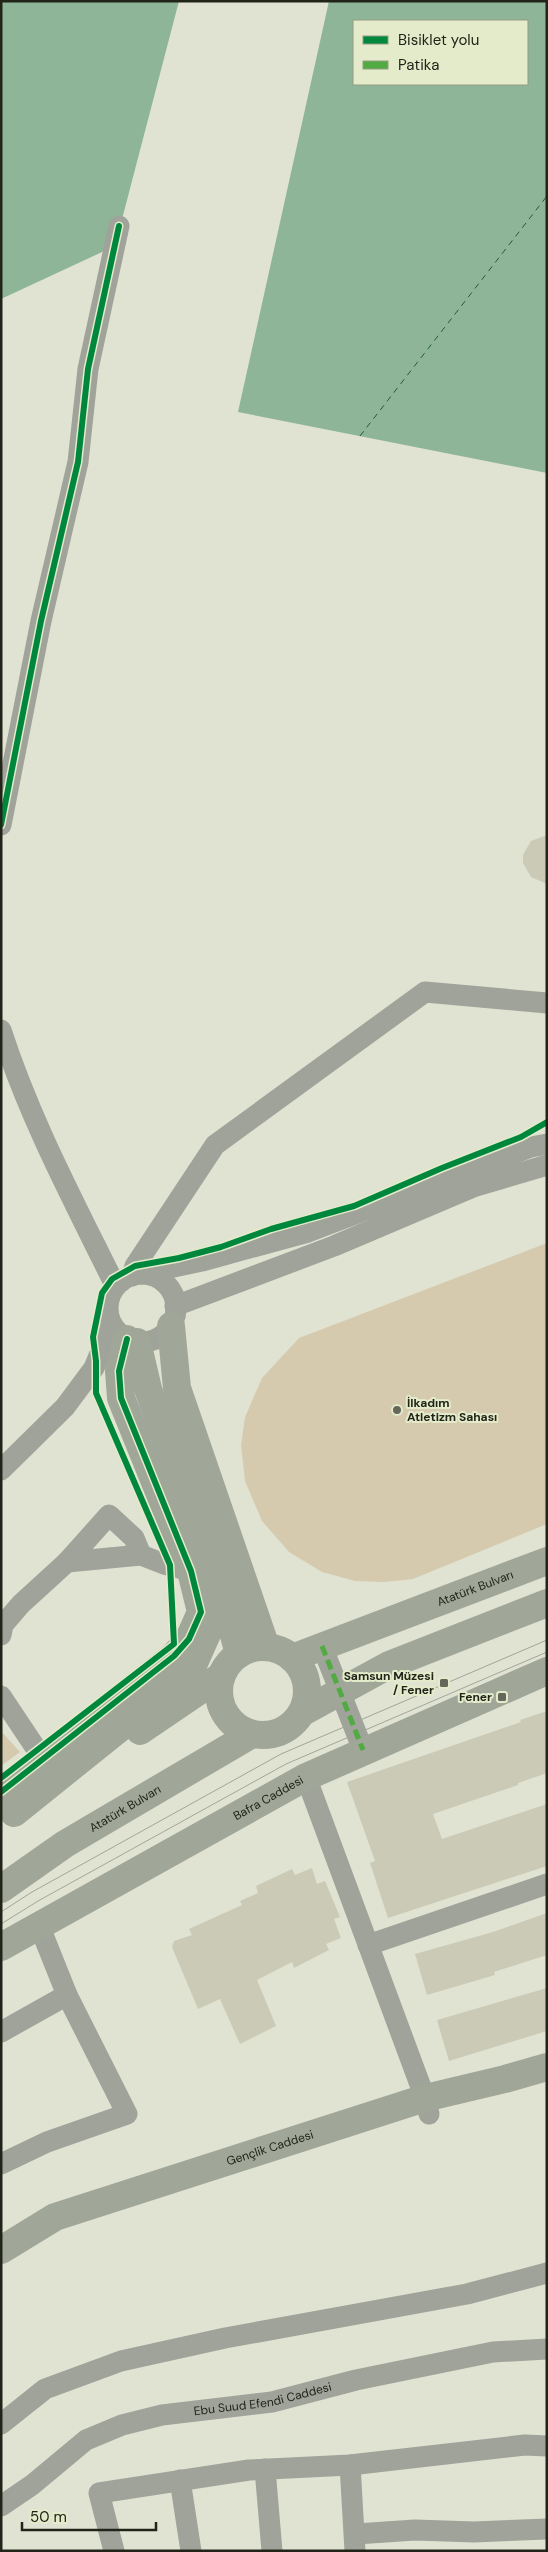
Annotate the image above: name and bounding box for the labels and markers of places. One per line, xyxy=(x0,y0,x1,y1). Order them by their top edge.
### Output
place label: İlkadım Atletizm Sahası xyxy=(407,1395,497,1425)
marker: İlkadım Atletizm Sahası xyxy=(391,1404,403,1416)
place label: Samsun Müzesi / Fener xyxy=(344,1668,434,1698)
marker: Samsun Müzesi / Fener xyxy=(438,1677,450,1689)
place label: Fener xyxy=(459,1689,492,1705)
marker: Fener xyxy=(496,1691,508,1703)

